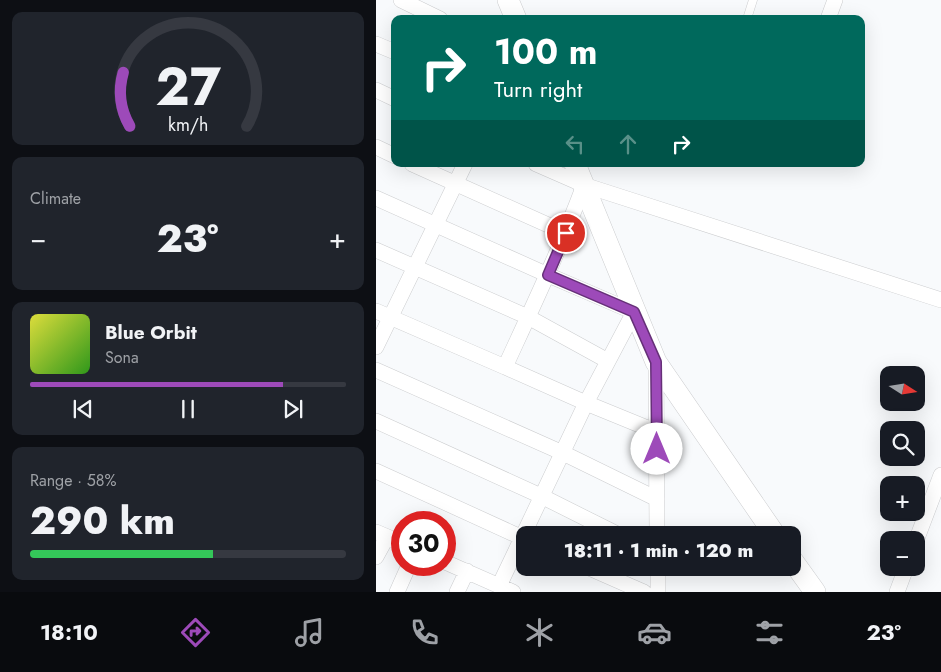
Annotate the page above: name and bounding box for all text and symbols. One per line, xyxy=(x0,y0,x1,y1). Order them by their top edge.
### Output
text: 100 m xyxy=(494,27,597,77)
icon: right xyxy=(411,35,476,100)
text: 27 xyxy=(155,49,221,125)
text: Turn right xyxy=(494,73,582,105)
text: km/h xyxy=(168,112,208,138)
icon: left xyxy=(561,130,589,158)
icon: ahead xyxy=(614,130,642,158)
icon: right xyxy=(667,130,695,158)
text: Climate xyxy=(30,187,81,210)
text: 23° xyxy=(157,211,219,266)
pin xyxy=(545,212,587,254)
text: − xyxy=(30,218,47,259)
text: + xyxy=(329,218,346,259)
icon: arrive xyxy=(552,219,580,247)
text: Blue Orbit xyxy=(105,319,197,346)
text: Sona xyxy=(105,346,139,369)
north arrow xyxy=(880,366,925,411)
map controls xyxy=(880,366,925,576)
icon: previous xyxy=(69,395,97,423)
icon: pause xyxy=(174,395,202,423)
icon: next xyxy=(279,395,307,423)
button: search xyxy=(880,421,925,466)
position arrow xyxy=(630,422,682,474)
text: Range · 58% xyxy=(30,469,117,492)
button: + xyxy=(880,476,925,521)
text: 290 km xyxy=(30,493,175,548)
speed limit sign: 30 xyxy=(391,511,456,576)
button: − xyxy=(880,531,925,576)
text: 18:11 · 1 min · 120 m xyxy=(564,537,753,564)
icon: directions xyxy=(178,615,213,650)
icon: music xyxy=(292,615,327,650)
icon: phone xyxy=(407,615,442,650)
icon: climate xyxy=(522,615,557,650)
icon: car xyxy=(637,615,672,650)
icon: filters xyxy=(752,615,787,650)
text: 18:10 xyxy=(40,616,98,648)
text: 23° xyxy=(866,616,901,648)

